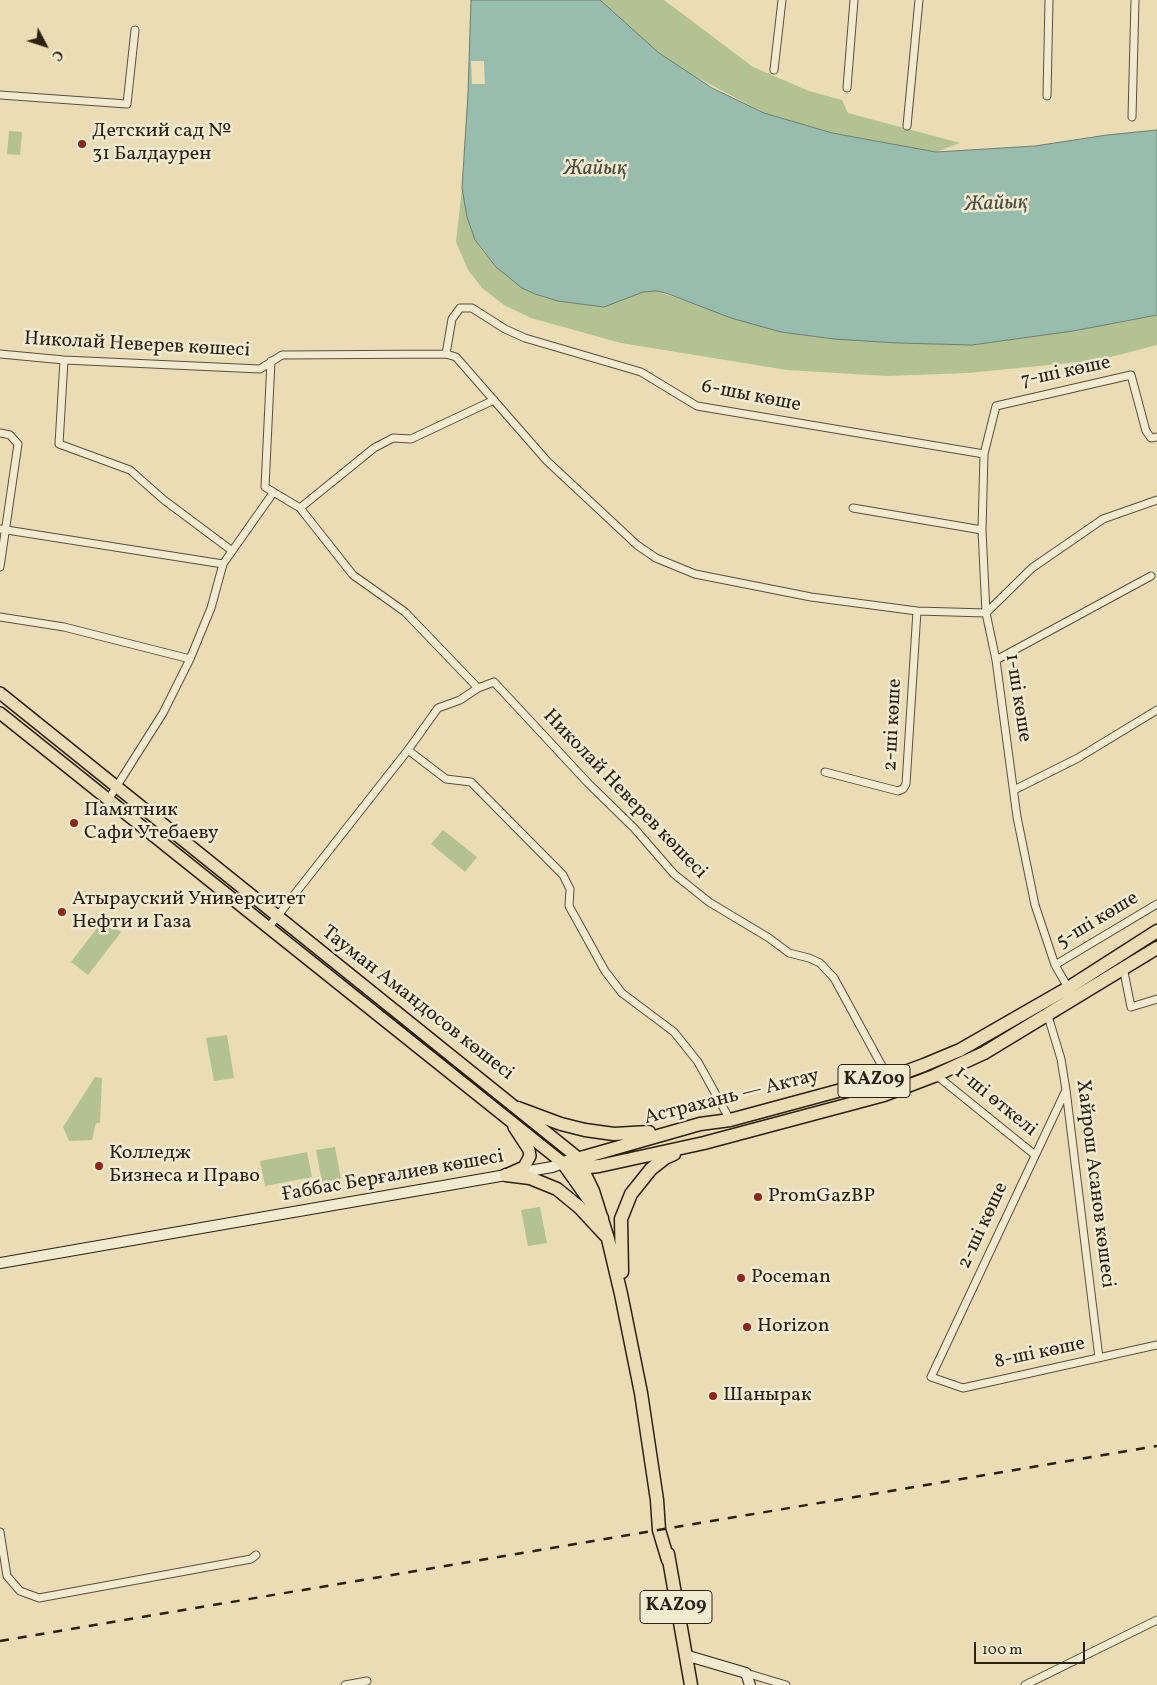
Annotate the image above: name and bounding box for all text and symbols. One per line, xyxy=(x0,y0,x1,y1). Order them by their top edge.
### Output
north arrow xyxy=(20,20,70,70)
text: С xyxy=(47,45,67,65)
place label: Детский сад № 31 Балдаурен xyxy=(92,120,231,167)
marker: Детский сад № 31 Балдаурен xyxy=(76,138,88,150)
water label: Жайық xyxy=(563,157,627,183)
water label: Жайық xyxy=(964,191,1028,219)
street label: Николай Неверев көшесі xyxy=(23,328,251,364)
street label: 7-шi көше xyxy=(1019,352,1113,394)
street label: 6-шы көше xyxy=(699,376,803,418)
street label: 1-ші көше xyxy=(998,652,1036,744)
street label: 2-ші көше xyxy=(880,678,908,772)
street label: Николай Неверев көшесі xyxy=(537,705,711,885)
place label: Памятник Сафи Утебаеву xyxy=(84,799,219,846)
marker: Памятник Сафи Утебаеву xyxy=(68,817,80,829)
street label: 5-шi көше xyxy=(1053,887,1143,955)
place label: Атырауский Университет Нефти и Газа xyxy=(72,888,306,935)
marker: Атырауский Университет Нефти и Газа xyxy=(56,906,68,918)
street label: Тауман Амандосов көшесі xyxy=(316,921,518,1087)
street label: 1-ші өткелі xyxy=(949,1061,1041,1143)
road number: KAZ09 xyxy=(838,1064,910,1098)
street label: Астрахань — Актау xyxy=(642,1065,822,1131)
street label: Хайрош Асанов көшесі xyxy=(1069,1078,1119,1290)
place label: Колледж Бизнеса и Право xyxy=(109,1142,260,1189)
street label: Ғаббас Берғалиев көшесі xyxy=(280,1146,506,1208)
marker: Колледж Бизнеса и Право xyxy=(93,1160,105,1172)
street label: 2-ші көше xyxy=(954,1179,1014,1273)
place label: PromGazBP xyxy=(768,1185,875,1209)
marker: PromGazBP xyxy=(752,1191,764,1203)
place label: Poceman xyxy=(751,1266,831,1290)
marker: Poceman xyxy=(735,1272,747,1284)
place label: Horizon xyxy=(757,1315,830,1339)
marker: Horizon xyxy=(741,1321,753,1333)
street label: 8-шi көше xyxy=(992,1333,1088,1375)
place label: Шанырак xyxy=(723,1384,812,1408)
marker: Шанырак xyxy=(707,1390,719,1402)
road number: KAZ09 xyxy=(640,1590,712,1624)
scale bar xyxy=(977,1632,1088,1664)
text: 100 m xyxy=(982,1640,1022,1661)

